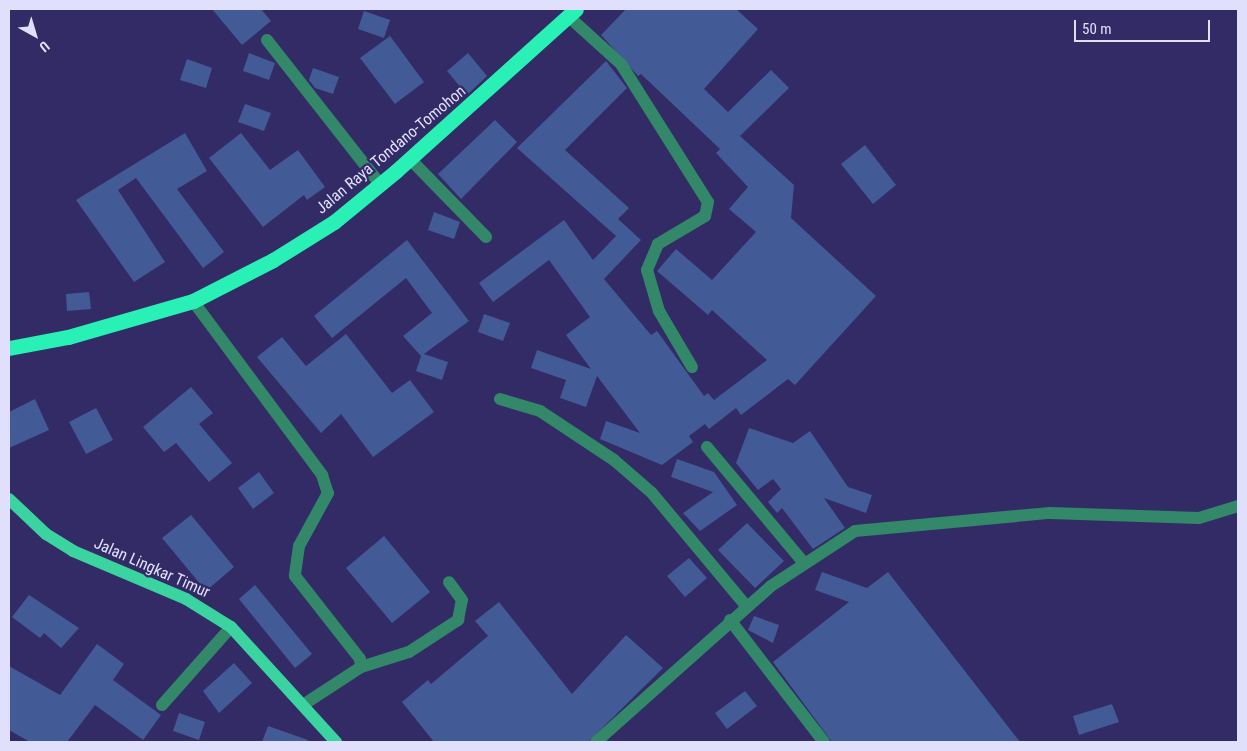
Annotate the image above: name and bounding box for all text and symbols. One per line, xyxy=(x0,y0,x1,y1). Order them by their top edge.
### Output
north arrow xyxy=(10,10,60,60)
scale bar xyxy=(1077,10,1213,42)
text: 50 m xyxy=(1082,20,1112,38)
text: U xyxy=(36,38,53,55)
street label: Jalan Raya Tondano-Tomohon xyxy=(312,82,470,218)
street label: Jalan Lingkar Timur xyxy=(91,534,213,602)

